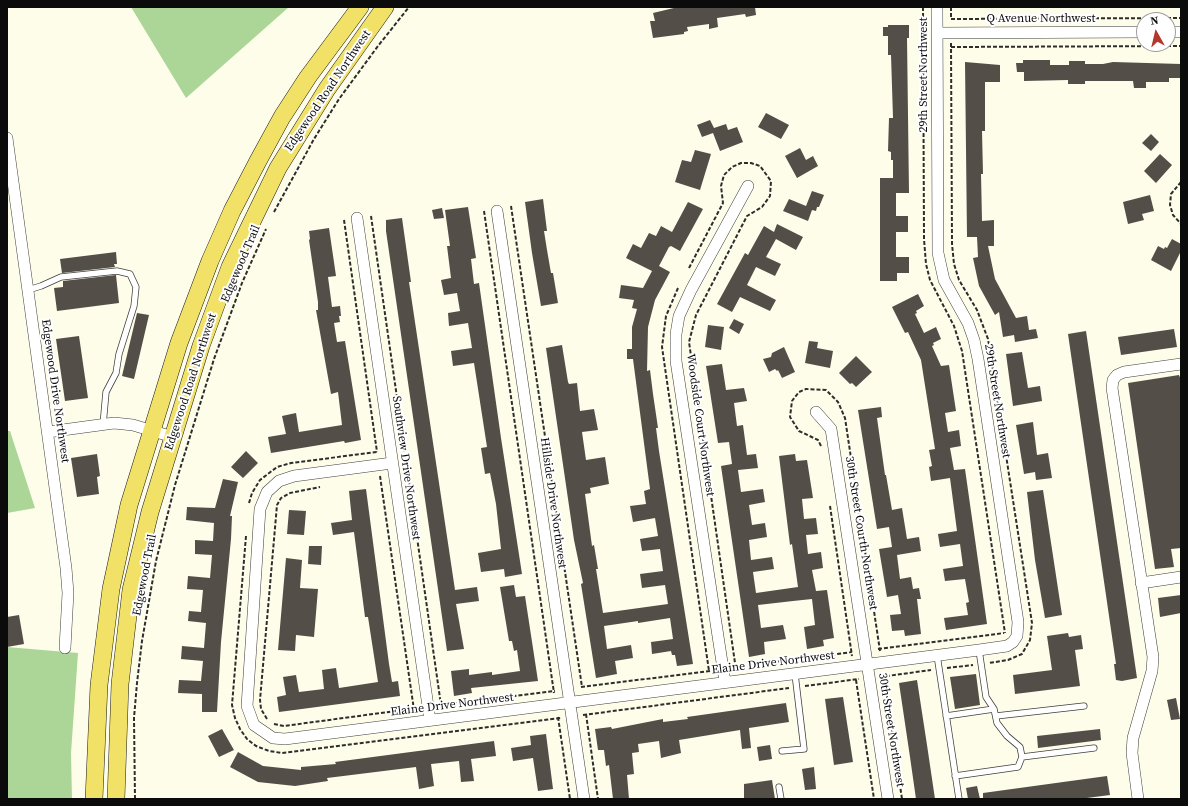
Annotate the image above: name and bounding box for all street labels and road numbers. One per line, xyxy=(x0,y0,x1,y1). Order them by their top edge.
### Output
street label: Q Avenue Northwest xyxy=(987,12,1095,26)
street label: 29th Street Northwest xyxy=(917,17,931,133)
street label: Edgewood Road Northwest xyxy=(282,28,374,154)
street label: Edgewood Trail xyxy=(218,223,264,305)
street label: Edgewood Road Northwest xyxy=(162,312,220,452)
street label: Edgewood Drive Northwest xyxy=(38,318,72,464)
street label: 29th Street Northwest xyxy=(981,343,1013,459)
street label: Woodside Court Northwest xyxy=(683,353,717,497)
street label: Southview Drive Northwest xyxy=(389,395,423,541)
street label: Hillside Drive Northwest xyxy=(537,437,569,569)
street label: 30th Street Courth Northwest xyxy=(842,455,880,611)
street label: Edgewood Trail xyxy=(130,533,160,617)
street label: Elaine Drive Northwest xyxy=(711,648,835,678)
street label: 30th Street Northwest xyxy=(875,672,907,788)
street label: Elaine Drive Northwest xyxy=(390,690,514,720)

